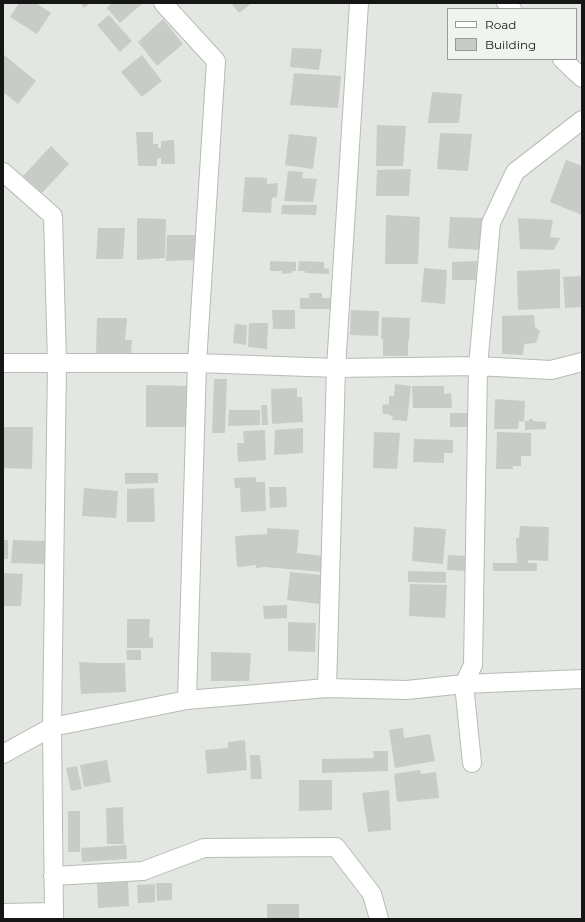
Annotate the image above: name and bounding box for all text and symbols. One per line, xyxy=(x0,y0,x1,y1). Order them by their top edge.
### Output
legend xyxy=(447,8,577,60)
text: Road xyxy=(485,17,516,32)
text: Building xyxy=(485,37,536,52)

